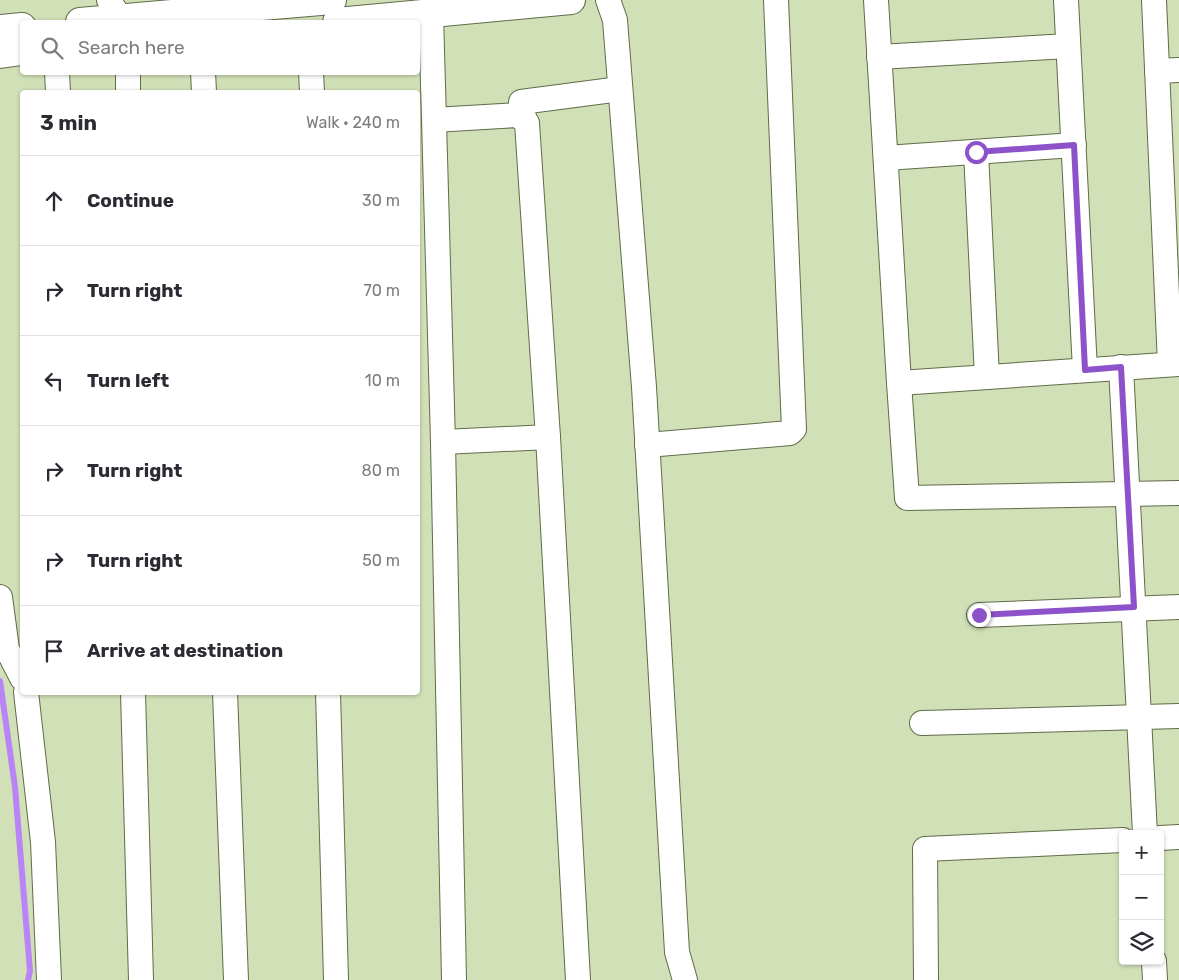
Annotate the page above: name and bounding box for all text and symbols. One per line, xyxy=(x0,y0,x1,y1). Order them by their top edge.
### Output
search box xyxy=(20,20,420,75)
icon: search xyxy=(38,34,66,62)
text: Search here xyxy=(78,36,185,59)
text: 3 min xyxy=(40,110,97,135)
text: Walk · 240 m xyxy=(306,113,400,132)
route start xyxy=(965,141,988,164)
icon: ahead xyxy=(40,187,68,215)
text: Continue xyxy=(87,189,174,212)
text: 30 m xyxy=(362,191,400,210)
icon: right xyxy=(40,277,68,305)
text: Turn right xyxy=(87,279,182,302)
text: 70 m xyxy=(363,281,400,300)
icon: left xyxy=(40,367,68,395)
text: Turn left xyxy=(87,369,169,392)
text: 10 m xyxy=(365,371,400,390)
icon: right xyxy=(40,457,68,485)
text: Turn right xyxy=(87,459,182,482)
text: 80 m xyxy=(362,461,400,480)
icon: right xyxy=(40,547,68,575)
text: Turn right xyxy=(87,549,182,572)
text: 50 m xyxy=(362,551,400,570)
route end xyxy=(968,604,991,627)
icon: arrive xyxy=(40,637,68,665)
text: Arrive at destination xyxy=(87,639,283,662)
map controls xyxy=(1119,830,1164,965)
button: + xyxy=(1119,830,1164,875)
button: − xyxy=(1119,875,1164,920)
button: layers xyxy=(1119,920,1164,965)

